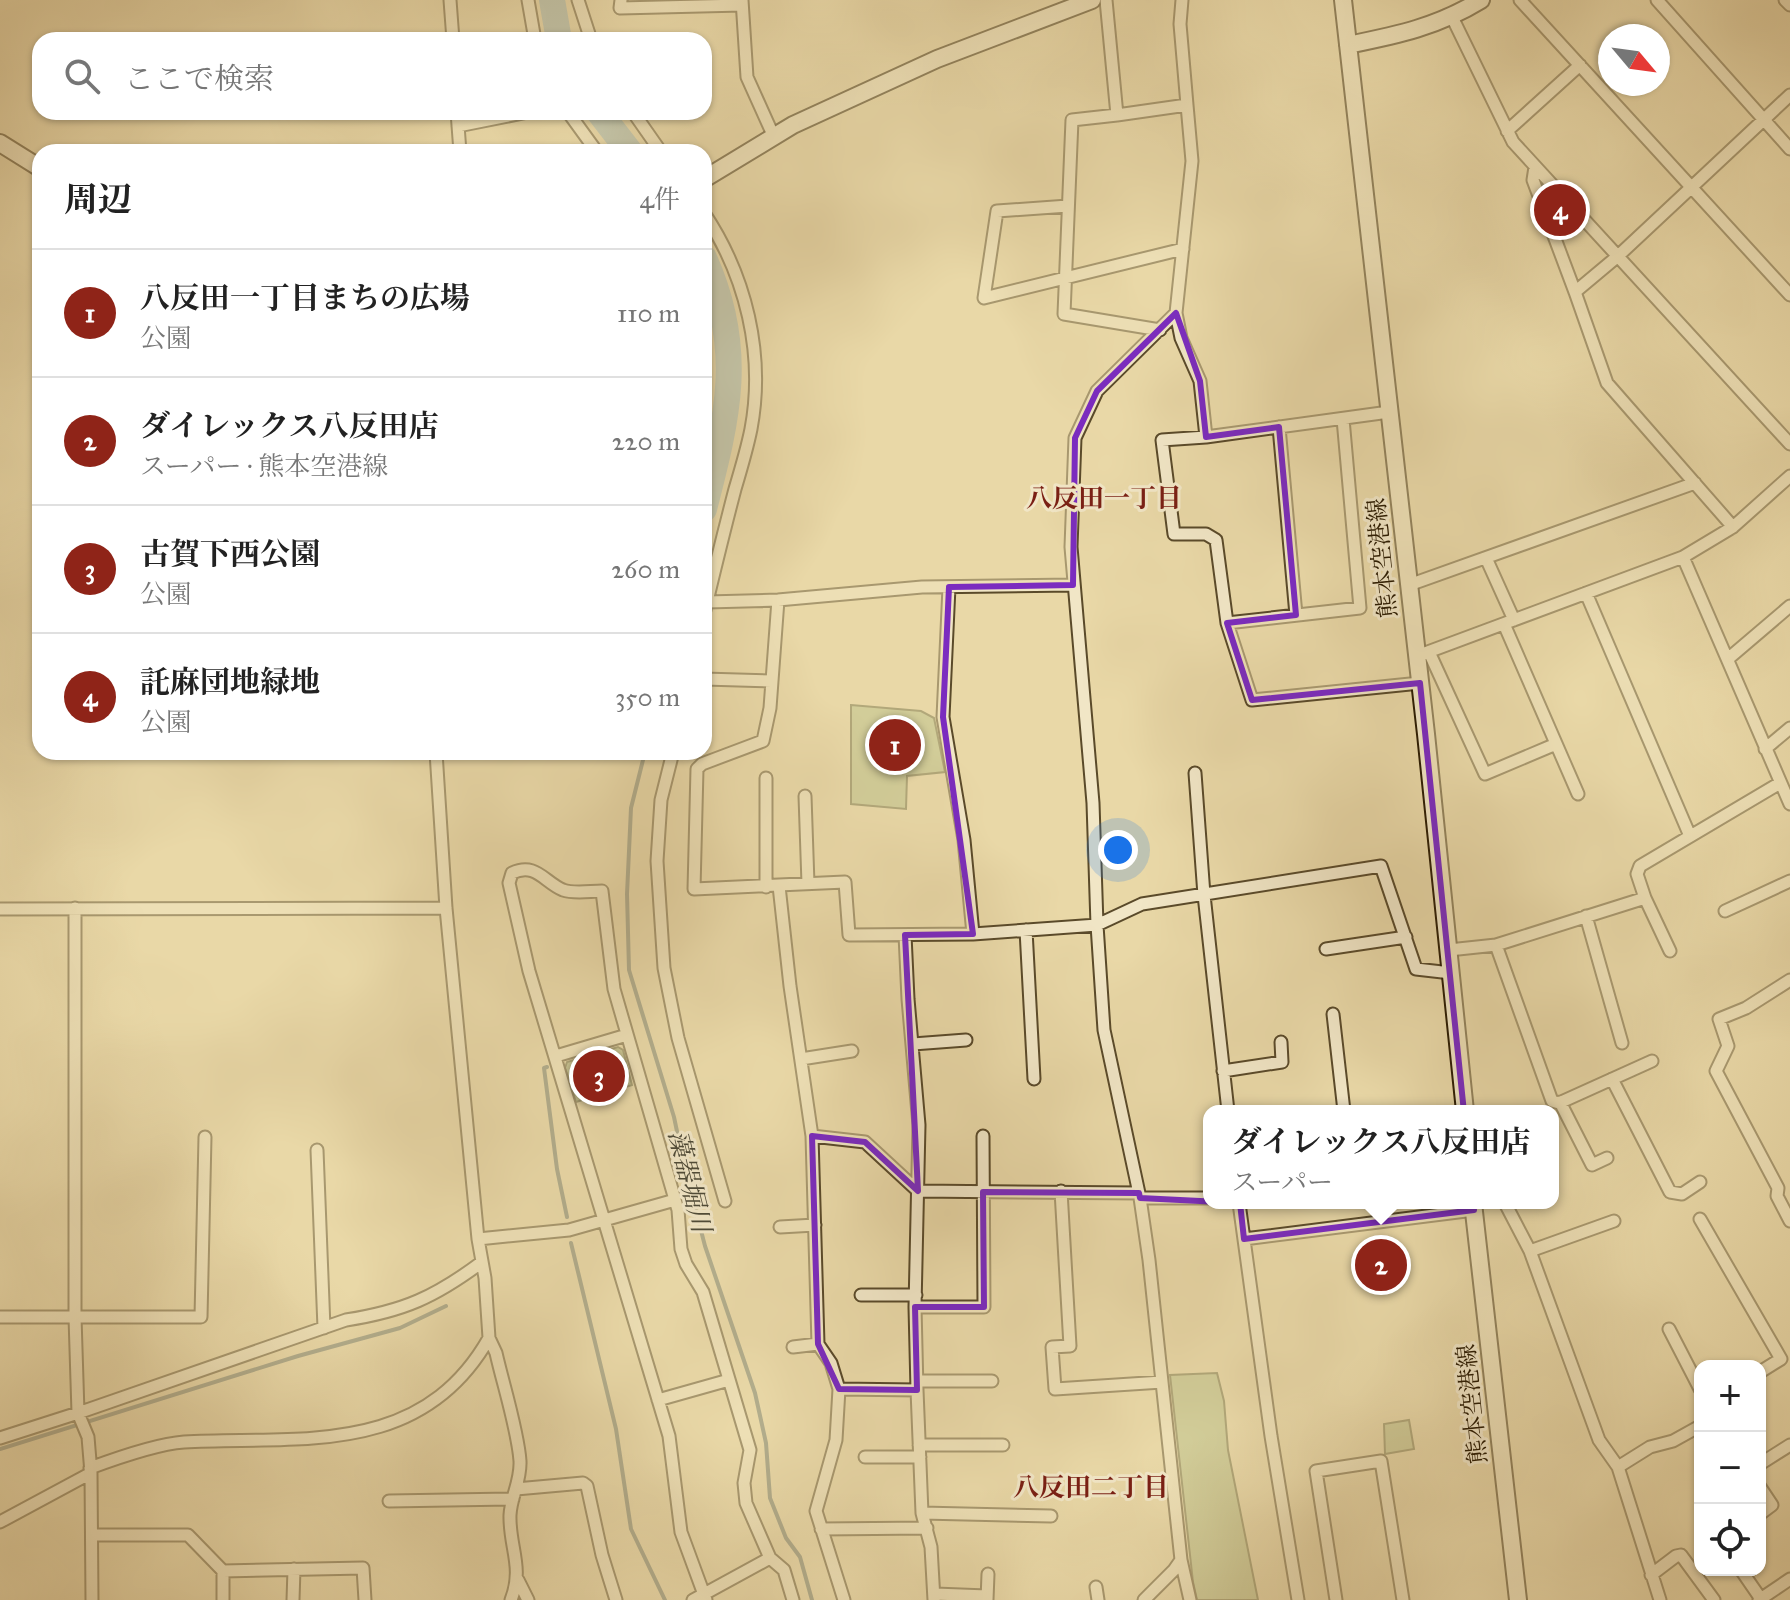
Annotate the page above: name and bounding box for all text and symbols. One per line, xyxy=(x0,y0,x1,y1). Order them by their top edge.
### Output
north arrow xyxy=(1598,24,1670,96)
search box xyxy=(32,32,712,120)
icon: search xyxy=(60,54,104,98)
text: ここで検索 xyxy=(124,61,274,97)
text: 周辺 xyxy=(64,179,132,220)
pin: 4 xyxy=(1534,180,1586,240)
text: 4件 xyxy=(640,183,680,215)
text: 八反田一丁目まちの広場 xyxy=(140,280,470,316)
text: 1 xyxy=(85,297,95,329)
text: 110 m xyxy=(617,297,680,329)
text: 公園 xyxy=(140,322,192,354)
text: ダイレックス八反田店 xyxy=(140,408,439,444)
text: 2 xyxy=(84,425,96,457)
text: 220 m xyxy=(612,425,680,457)
text: スーパー · 熊本空港線 xyxy=(140,450,388,482)
district label: 八反田一丁目 xyxy=(1026,482,1182,514)
street label: 熊本空港線 xyxy=(1361,497,1403,619)
text: 古賀下西公園 xyxy=(140,536,320,572)
text: 3 xyxy=(85,553,95,585)
text: 260 m xyxy=(611,553,680,585)
text: 公園 xyxy=(140,578,192,610)
text: 託麻団地緑地 xyxy=(140,664,320,700)
text: 4 xyxy=(83,681,97,713)
text: 350 m xyxy=(615,681,680,713)
text: 公園 xyxy=(140,706,192,738)
pin: 1 xyxy=(869,715,921,775)
your location xyxy=(1098,830,1138,870)
pin: 3 xyxy=(573,1046,625,1106)
popup xyxy=(1203,1105,1559,1209)
text: ダイレックス八反田店 xyxy=(1232,1124,1530,1160)
water label: 藻器堀川 xyxy=(662,1127,719,1238)
text: スーパー xyxy=(1232,1166,1333,1198)
pin: 2 xyxy=(1355,1235,1407,1295)
street label: 熊本空港線 xyxy=(1451,1343,1493,1465)
map controls xyxy=(1694,1360,1766,1576)
button: + xyxy=(1694,1360,1766,1432)
button: − xyxy=(1694,1432,1766,1504)
district label: 八反田二丁目 xyxy=(1013,1471,1169,1503)
button: locate xyxy=(1694,1504,1766,1576)

